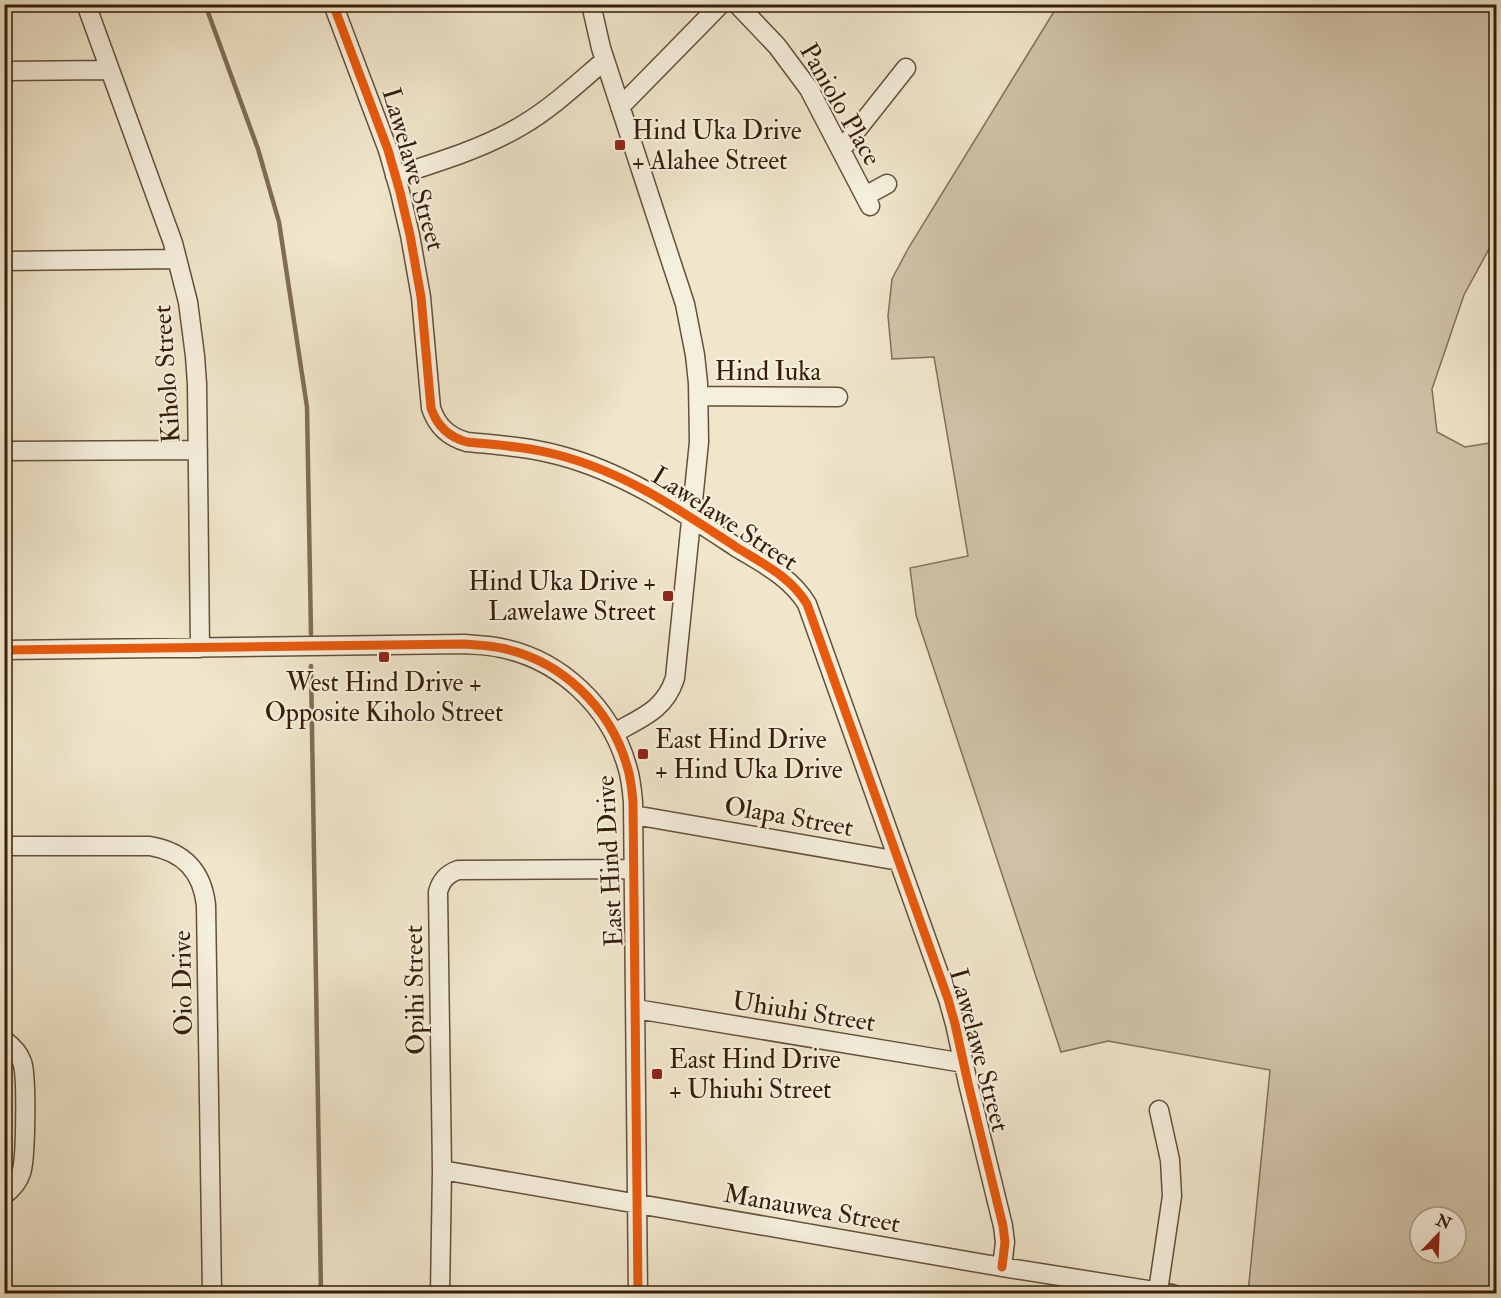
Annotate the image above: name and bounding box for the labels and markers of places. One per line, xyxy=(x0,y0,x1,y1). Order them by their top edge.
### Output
place label: Hind Uka Drive + Alahee Street xyxy=(632,115,802,177)
marker: Hind Uka Drive + Alahee Street xyxy=(613,138,627,152)
place label: Hind Uka Drive + Lawelawe Street xyxy=(468,566,656,628)
marker: Hind Uka Drive + Lawelawe Street xyxy=(661,589,675,603)
marker: West Hind Drive + Opposite Kiholo Street xyxy=(377,650,391,664)
place label: West Hind Drive + Opposite Kiholo Street xyxy=(265,667,503,730)
place label: East Hind Drive + Hind Uka Drive xyxy=(655,724,843,786)
marker: East Hind Drive + Hind Uka Drive xyxy=(636,747,650,761)
place label: East Hind Drive + Uhiuhi Street xyxy=(669,1044,841,1106)
marker: East Hind Drive + Uhiuhi Street xyxy=(650,1067,664,1081)

